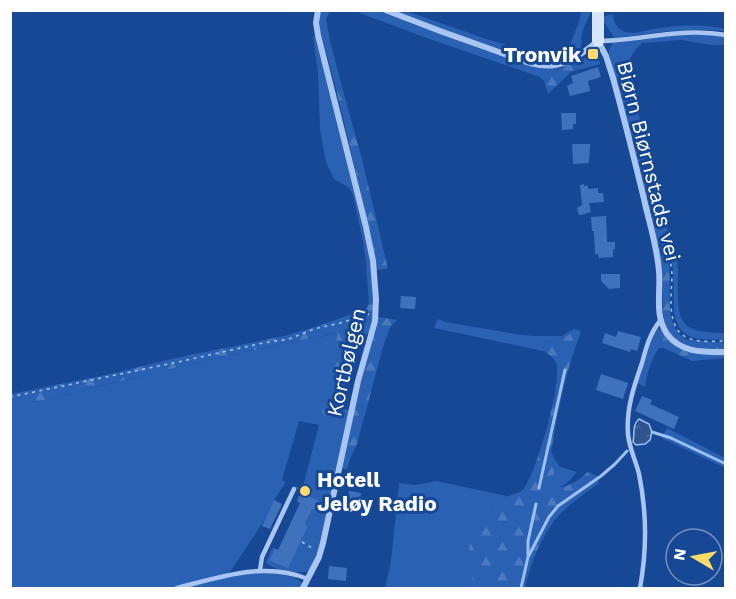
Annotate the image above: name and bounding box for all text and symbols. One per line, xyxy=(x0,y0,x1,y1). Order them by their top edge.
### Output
place label: Tronvik xyxy=(503,42,582,67)
marker: Tronvik xyxy=(586,47,600,61)
street label: Biørn Biørnstads vei xyxy=(612,58,686,264)
street label: Kortbølgen xyxy=(321,305,371,419)
place label: Hotell Jeløy Radio xyxy=(317,467,437,516)
marker: Hotell Jeløy Radio xyxy=(298,484,312,498)
north arrow xyxy=(664,527,724,587)
text: N xyxy=(669,547,690,562)

